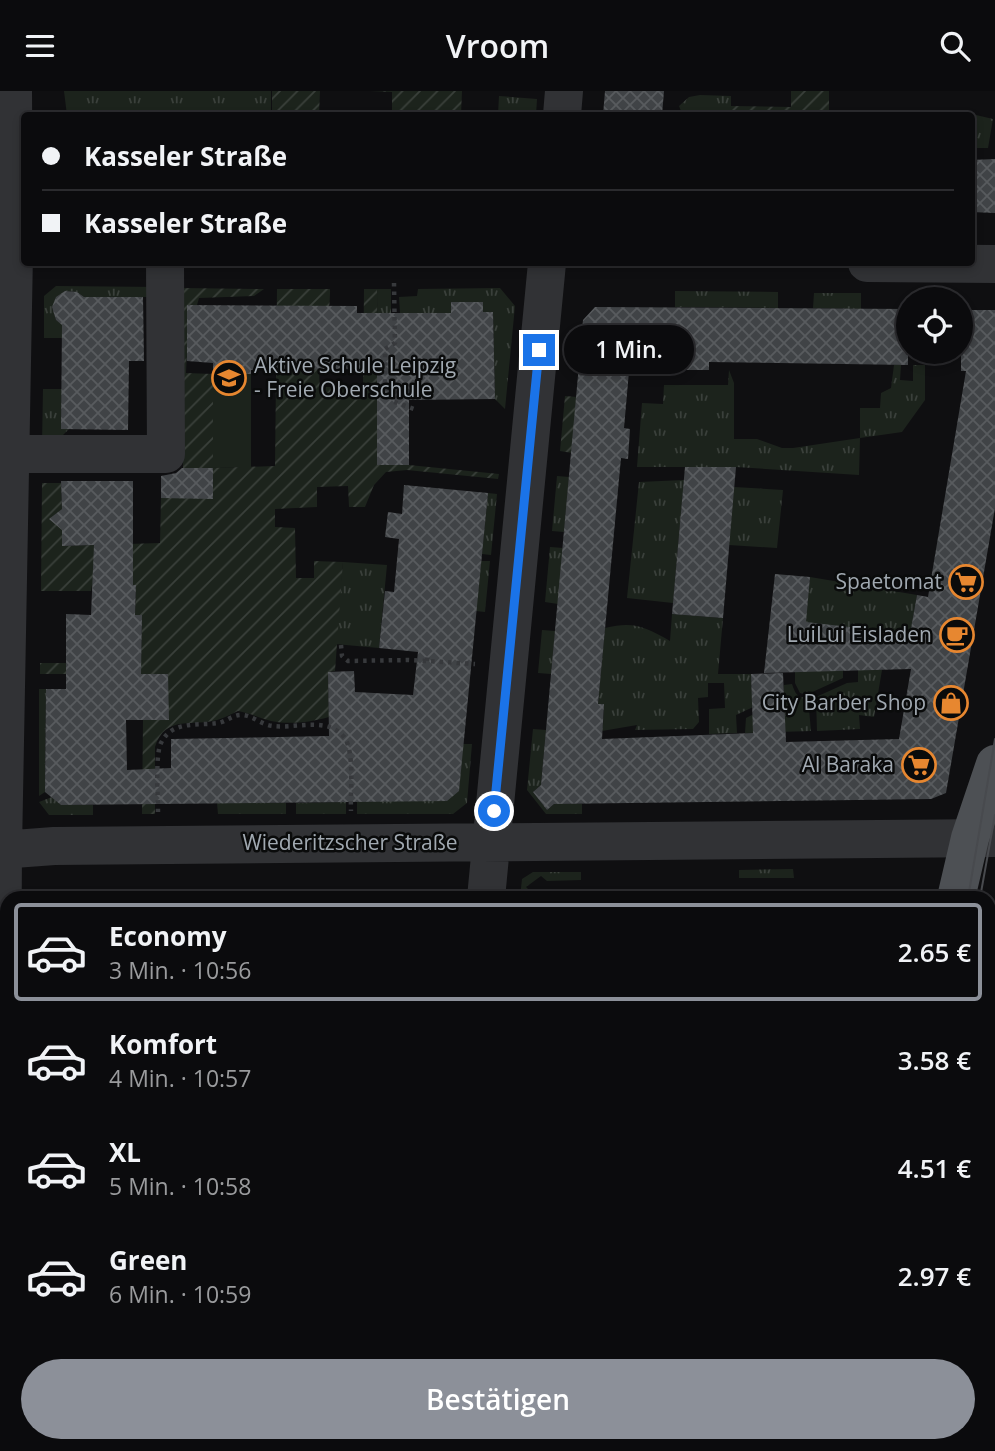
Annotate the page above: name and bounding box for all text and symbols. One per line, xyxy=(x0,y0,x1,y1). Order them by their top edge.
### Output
text: Vroom xyxy=(446,24,549,67)
icon: menu xyxy=(21,27,59,65)
icon: search xyxy=(936,27,974,65)
text: Kasseler Straße xyxy=(84,138,287,174)
text: Kasseler Straße xyxy=(84,205,287,241)
map controls xyxy=(896,287,973,364)
button: locate xyxy=(896,287,973,364)
callout: 1 Min. xyxy=(564,325,693,375)
text: 1 Min. xyxy=(595,333,663,365)
route end xyxy=(523,334,555,366)
place label: Aktive Schule Leipzig - Freie Oberschule xyxy=(254,351,456,403)
school or university icon: Aktive Schule Leipzig - Freie Oberschule xyxy=(210,359,248,397)
supermarket icon: Spaetomat xyxy=(947,563,985,601)
place label: Spaetomat xyxy=(835,567,942,595)
cafe icon: LuiLui Eisladen xyxy=(938,616,976,654)
place label: LuiLui Eisladen xyxy=(787,620,932,648)
shop icon: City Barber Shop xyxy=(932,684,970,722)
place label: City Barber Shop xyxy=(762,688,926,716)
supermarket icon: Al Baraka xyxy=(900,746,938,784)
place label: Al Baraka xyxy=(802,750,894,778)
route start xyxy=(478,795,510,827)
street label: Wiederitzscher Straße xyxy=(242,828,458,856)
text: Economy xyxy=(109,918,227,954)
icon: car xyxy=(25,921,88,984)
text: 2.65 € xyxy=(898,934,971,970)
text: 3 Min. · 10:56 xyxy=(109,954,251,986)
text: Komfort xyxy=(109,1026,217,1062)
icon: car xyxy=(25,1029,88,1092)
text: 3.58 € xyxy=(898,1042,971,1078)
text: 4 Min. · 10:57 xyxy=(109,1062,251,1094)
text: XL xyxy=(109,1134,141,1170)
icon: car xyxy=(25,1137,88,1200)
text: 4.51 € xyxy=(898,1150,971,1186)
text: 5 Min. · 10:58 xyxy=(109,1170,251,1202)
text: Green xyxy=(109,1242,187,1278)
icon: car xyxy=(25,1245,88,1308)
text: 2.97 € xyxy=(898,1258,971,1294)
text: 6 Min. · 10:59 xyxy=(109,1278,251,1310)
button: Bestätigen xyxy=(21,1359,975,1439)

